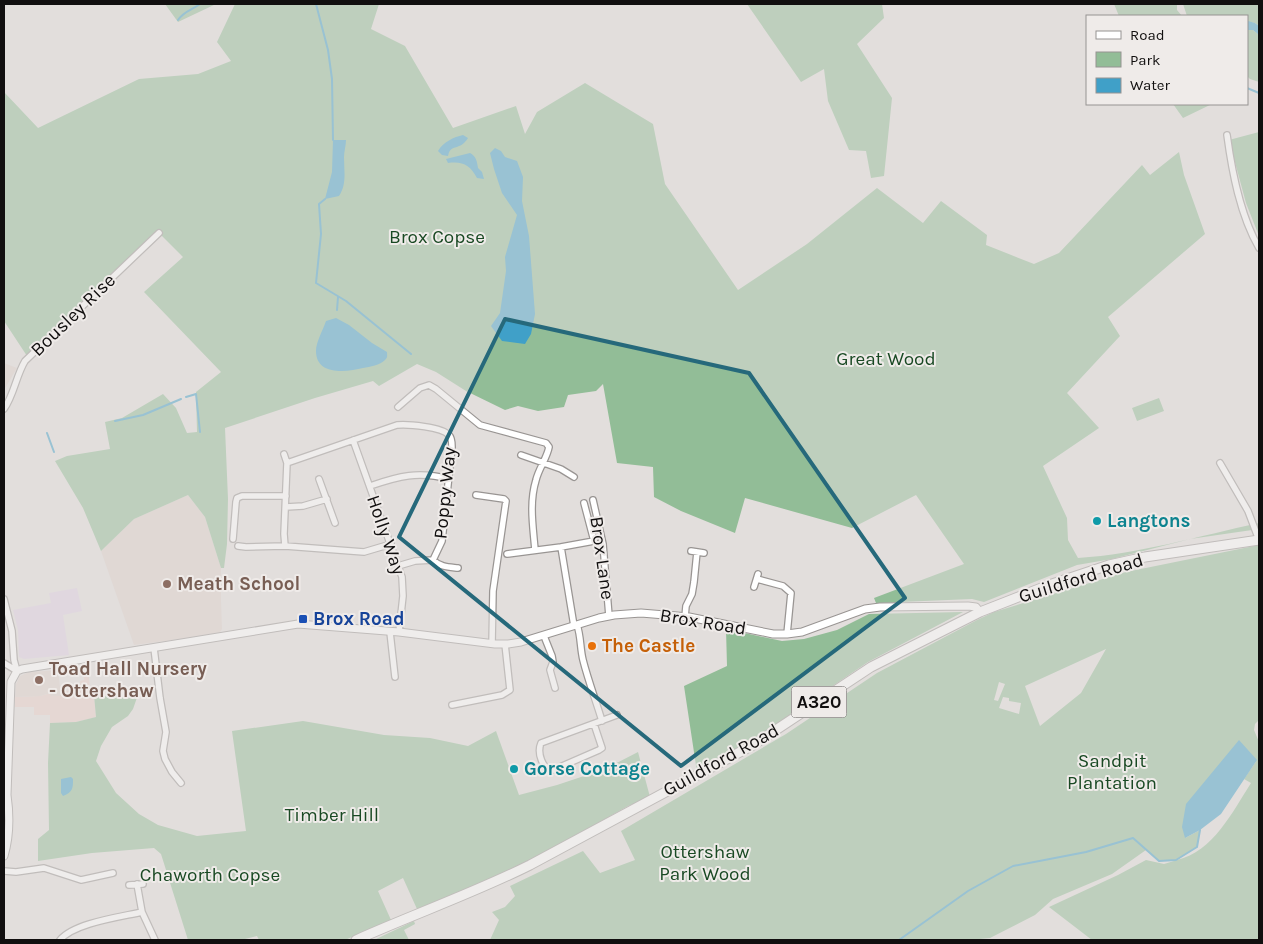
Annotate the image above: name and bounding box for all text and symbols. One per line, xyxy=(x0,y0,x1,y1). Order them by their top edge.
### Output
legend xyxy=(1086,15,1248,105)
text: Road xyxy=(1130,26,1165,44)
text: Park xyxy=(1130,51,1160,69)
text: Water xyxy=(1130,76,1171,94)
park label: Brox Copse xyxy=(389,226,485,248)
street label: Bousley Rise xyxy=(26,269,120,361)
park label: Great Wood xyxy=(836,348,936,370)
street label: Poppy Way xyxy=(429,446,461,540)
street label: Holly Way xyxy=(362,492,410,578)
place label: Langtons xyxy=(1107,510,1191,532)
street label: Brox Lane xyxy=(585,515,619,601)
marker: Langtons xyxy=(1091,515,1103,527)
street label: Guildford Road xyxy=(1016,549,1146,607)
place label: Meath School xyxy=(177,573,300,595)
marker: Meath School xyxy=(161,578,173,590)
street label: Brox Road xyxy=(658,604,748,640)
place label: Brox Road xyxy=(313,608,405,630)
marker: Brox Road xyxy=(297,613,309,625)
place label: The Castle xyxy=(602,635,695,657)
marker: The Castle xyxy=(586,640,598,652)
place label: Toad Hall Nursery - Ottershaw xyxy=(49,658,207,702)
marker: Toad Hall Nursery - Ottershaw xyxy=(33,674,45,686)
road number: A320 xyxy=(792,686,846,718)
street label: Guildford Road xyxy=(659,719,783,801)
park label: Sandpit Plantation xyxy=(1067,750,1157,794)
place label: Gorse Cottage xyxy=(524,758,650,780)
marker: Gorse Cottage xyxy=(508,763,520,775)
park label: Timber Hill xyxy=(285,804,379,826)
park label: Ottershaw Park Wood xyxy=(659,841,751,885)
park label: Chaworth Copse xyxy=(140,864,280,886)

